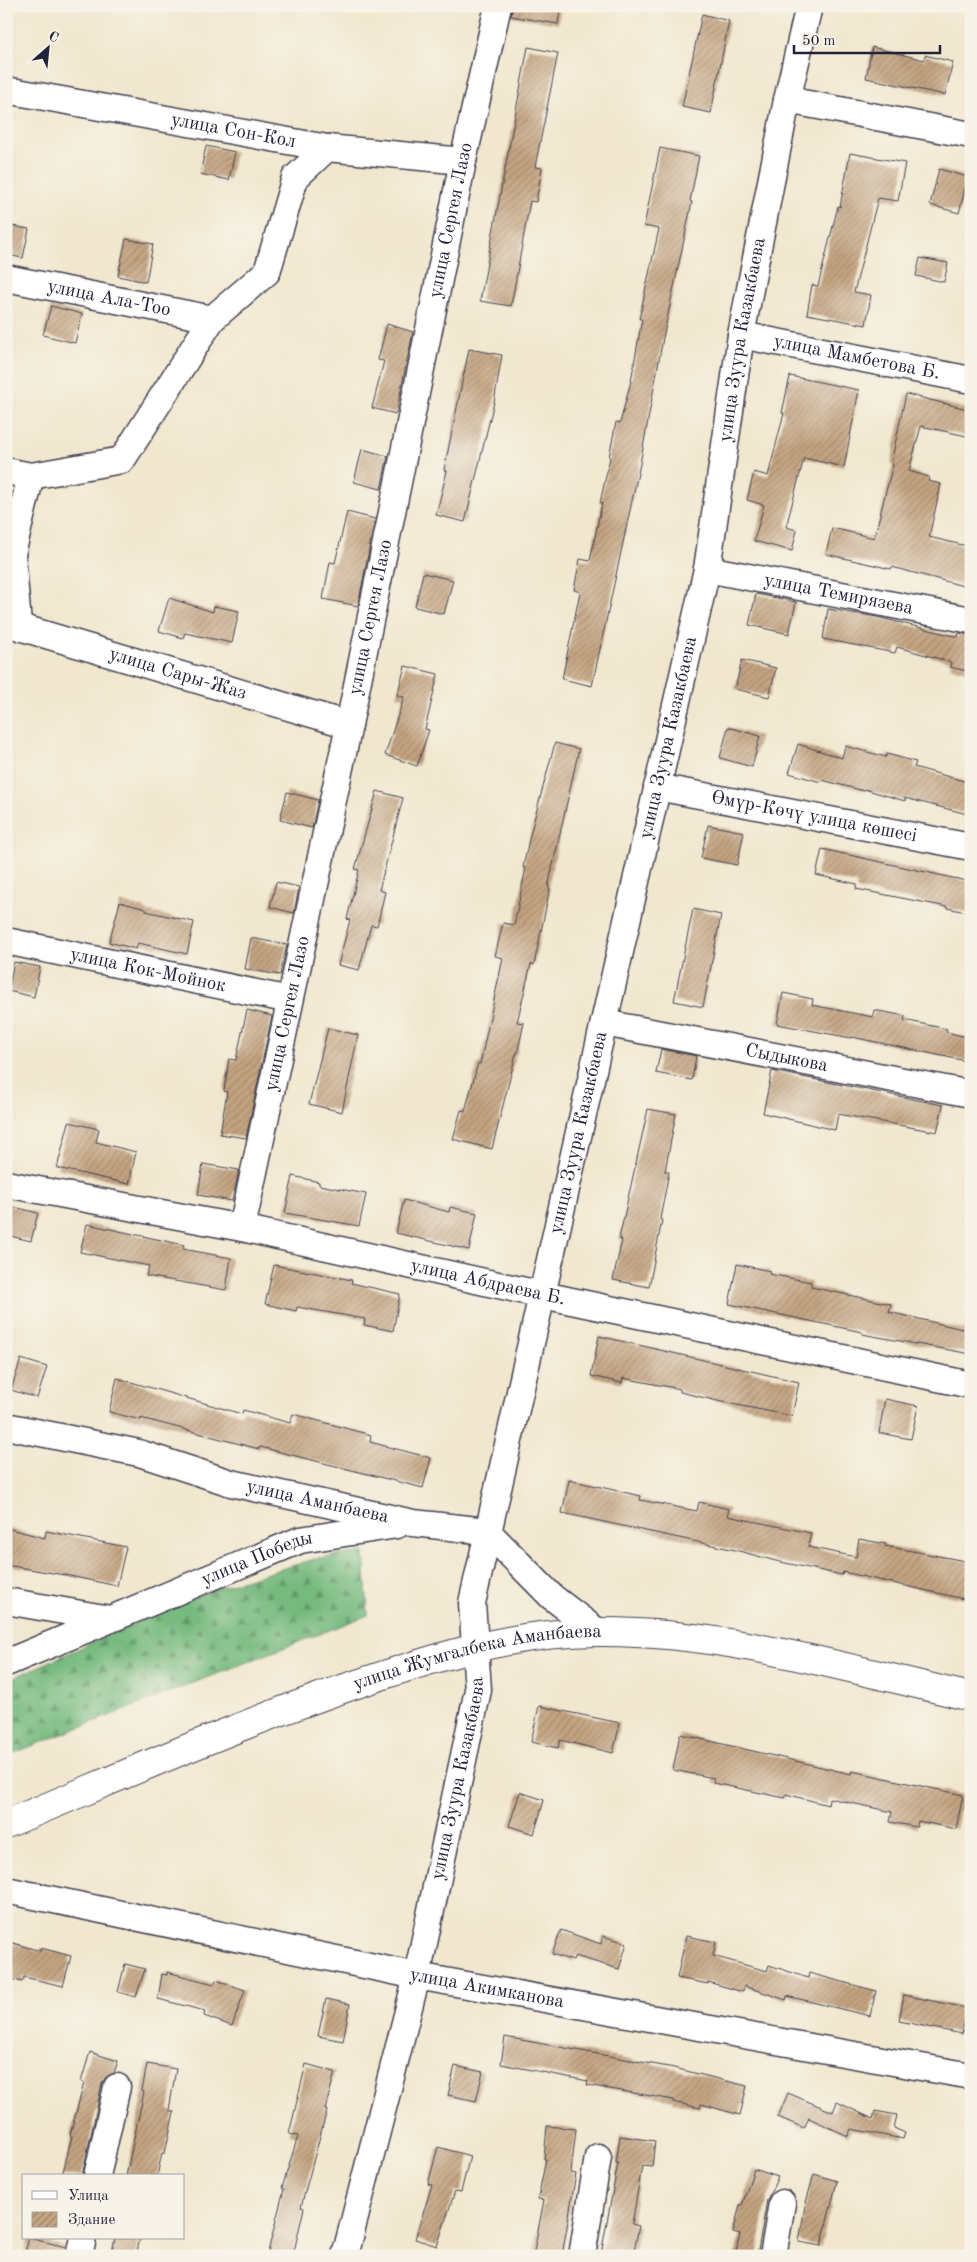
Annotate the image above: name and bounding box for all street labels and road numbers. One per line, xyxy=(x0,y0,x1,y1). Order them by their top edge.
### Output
street label: улица Сон-Кол xyxy=(169,110,297,152)
street label: улица Сергея Лазо xyxy=(426,141,476,300)
street label: улица Зуура Казакбаева xyxy=(716,235,769,443)
street label: улица Ала-Тоо xyxy=(46,277,172,320)
street label: улица Мамбетова Б. xyxy=(772,332,942,383)
street label: улица Сергея Лазо xyxy=(346,538,396,697)
street label: улица Темирязева xyxy=(762,571,915,618)
street label: улица Зуура Казакбаева xyxy=(636,634,701,841)
street label: улица Сары-Жаз xyxy=(107,645,248,703)
street label: Өмүр-Көчү улица көшесі xyxy=(710,788,919,846)
street label: улица Сергея Лазо xyxy=(262,934,313,1093)
street label: улица Кок-Мойнок xyxy=(68,945,228,996)
street label: улица Зуура Казакбаева xyxy=(547,1029,611,1236)
street label: Сыдыкова xyxy=(744,1041,830,1076)
street label: улица Абдраева Б. xyxy=(409,1256,567,1309)
street label: улица Аманбаева xyxy=(244,1477,391,1527)
street label: улица Победы xyxy=(199,1529,314,1590)
street label: улица Жумгалбека Аманбаева xyxy=(351,1622,602,1694)
street label: улица Зуура Казакбаева xyxy=(428,1676,488,1882)
street label: улица Акимканова xyxy=(408,1965,566,2012)

